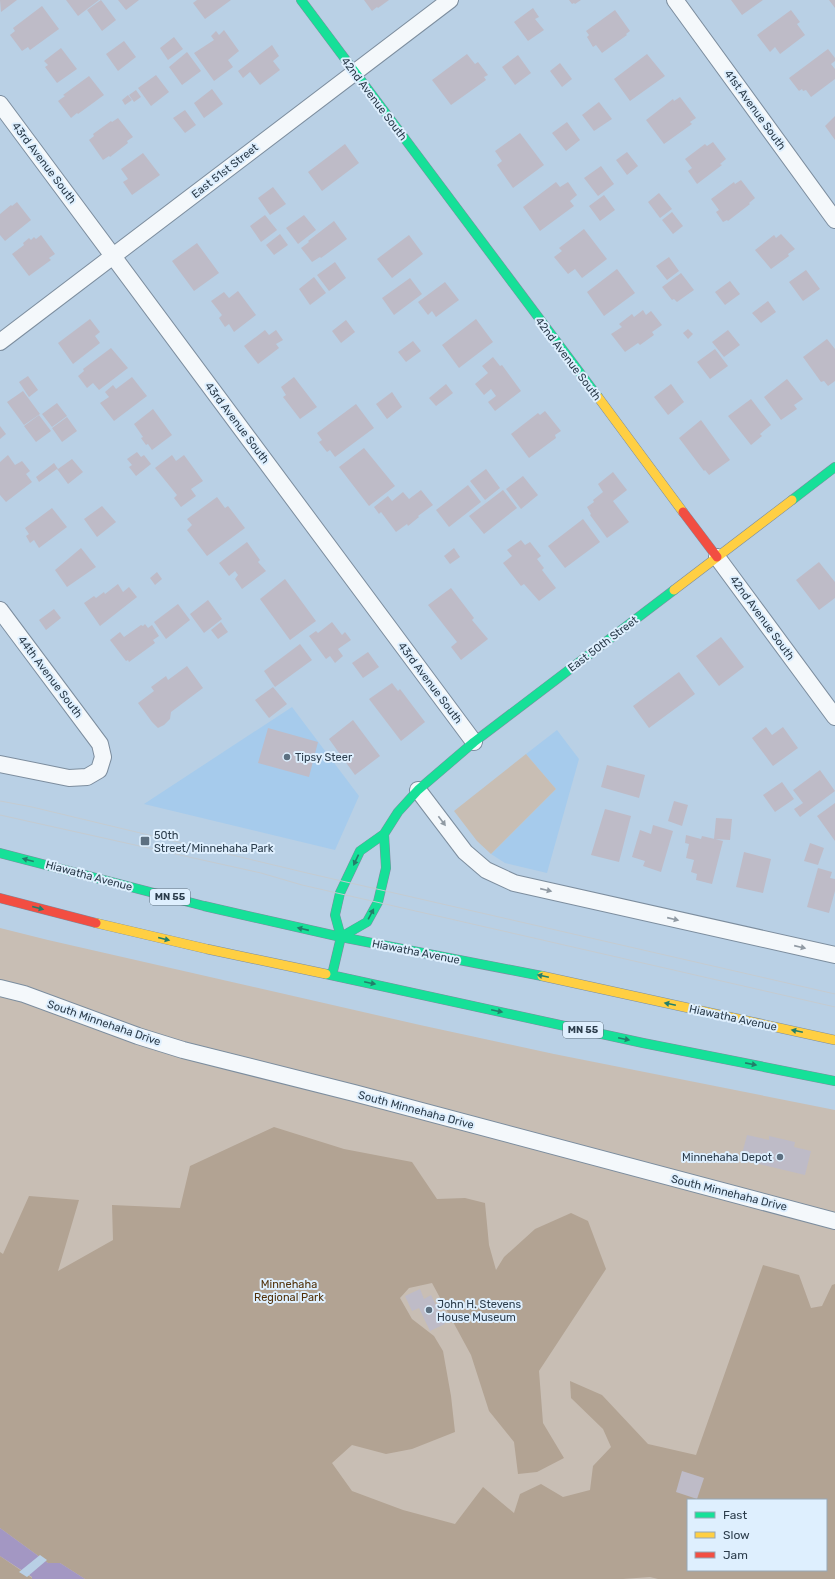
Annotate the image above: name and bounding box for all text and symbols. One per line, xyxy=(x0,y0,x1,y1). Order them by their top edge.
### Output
street label: 42nd Avenue South xyxy=(338,55,410,143)
street label: 41st Avenue South xyxy=(722,67,788,153)
street label: 43rd Avenue South xyxy=(9,120,79,206)
street label: East 51st Street xyxy=(189,141,261,201)
street label: 42nd Avenue South xyxy=(532,315,604,403)
street label: 43rd Avenue South xyxy=(202,380,272,466)
street label: 42nd Avenue South xyxy=(727,573,797,663)
street label: East 50th Street xyxy=(565,613,641,675)
street label: 44th Avenue South xyxy=(15,634,85,720)
street label: 43rd Avenue South xyxy=(395,640,465,726)
place label: Tipsy Steer xyxy=(295,751,353,764)
marker: Tipsy Steer xyxy=(282,752,292,762)
one-way arrow xyxy=(437,816,446,827)
place label: 50th Street/Minnehaha Park xyxy=(154,829,274,855)
marker: 50th Street/Minnehaha Park xyxy=(139,835,151,847)
one-way arrow xyxy=(353,854,359,865)
one-way arrow xyxy=(22,857,34,863)
street label: Hiawatha Avenue xyxy=(44,858,134,894)
one-way arrow xyxy=(540,887,552,893)
road number: MN 55 xyxy=(150,889,190,905)
one-way arrow xyxy=(32,905,44,911)
one-way arrow xyxy=(368,908,375,920)
one-way arrow xyxy=(667,916,679,922)
one-way arrow xyxy=(297,925,310,931)
one-way arrow xyxy=(158,936,170,942)
street label: Hiawatha Avenue xyxy=(371,937,461,967)
one-way arrow xyxy=(794,945,806,951)
one-way arrow xyxy=(537,973,549,979)
one-way arrow xyxy=(364,981,376,987)
street label: South Minnehaha Drive xyxy=(46,997,162,1049)
one-way arrow xyxy=(664,1000,676,1006)
street label: Hiawatha Avenue xyxy=(688,1002,778,1034)
one-way arrow xyxy=(491,1009,503,1015)
road number: MN 55 xyxy=(563,1022,603,1038)
one-way arrow xyxy=(791,1028,803,1034)
one-way arrow xyxy=(618,1036,630,1042)
one-way arrow xyxy=(745,1062,757,1068)
street label: South Minnehaha Drive xyxy=(357,1088,475,1132)
place label: Minnehaha Depot xyxy=(682,1151,773,1164)
marker: Minnehaha Depot xyxy=(775,1152,785,1162)
street label: South Minnehaha Drive xyxy=(670,1172,788,1214)
park label: Minnehaha Regional Park xyxy=(254,1278,324,1304)
place label: John H. Stevens House Museum xyxy=(437,1298,521,1324)
marker: John H. Stevens House Museum xyxy=(424,1305,434,1315)
legend xyxy=(687,1499,827,1571)
text: Fast xyxy=(723,1508,747,1522)
text: Slow xyxy=(723,1528,750,1542)
text: Jam xyxy=(723,1548,748,1562)

